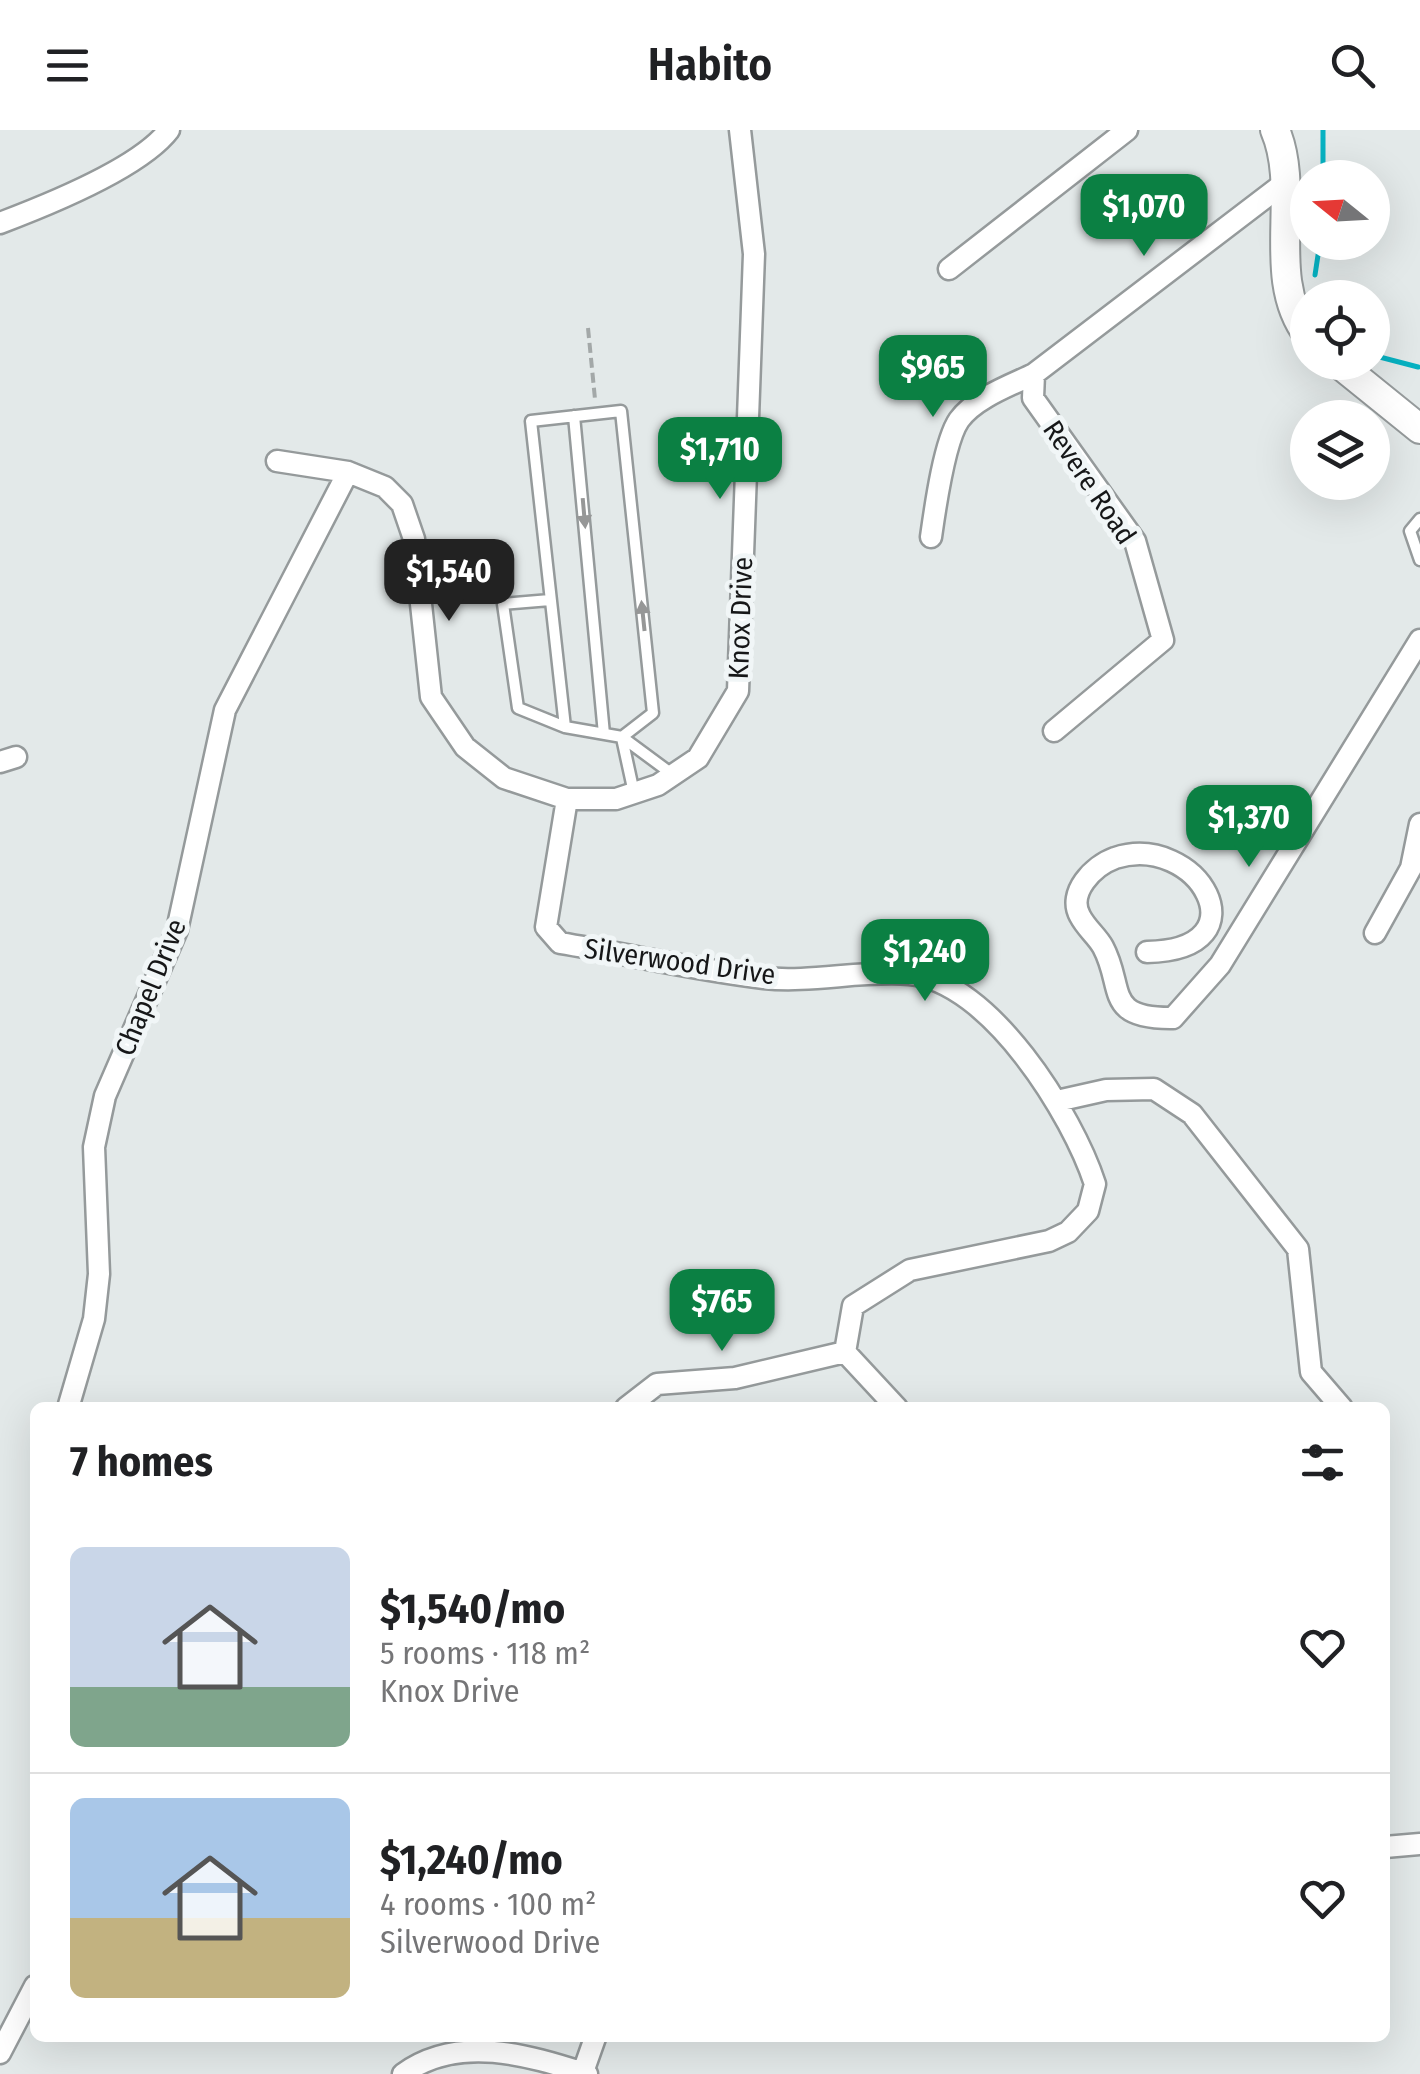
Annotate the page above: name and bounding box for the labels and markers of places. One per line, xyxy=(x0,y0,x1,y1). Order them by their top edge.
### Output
pin: $1,070 xyxy=(1063,174,1225,259)
pin: $965 xyxy=(874,335,992,420)
pin: $1,710 xyxy=(639,417,801,502)
pin: $1,540 xyxy=(368,539,530,624)
pin: $1,370 xyxy=(1168,785,1330,870)
pin: $1,240 xyxy=(844,919,1006,1004)
pin: $765 xyxy=(663,1269,781,1354)

